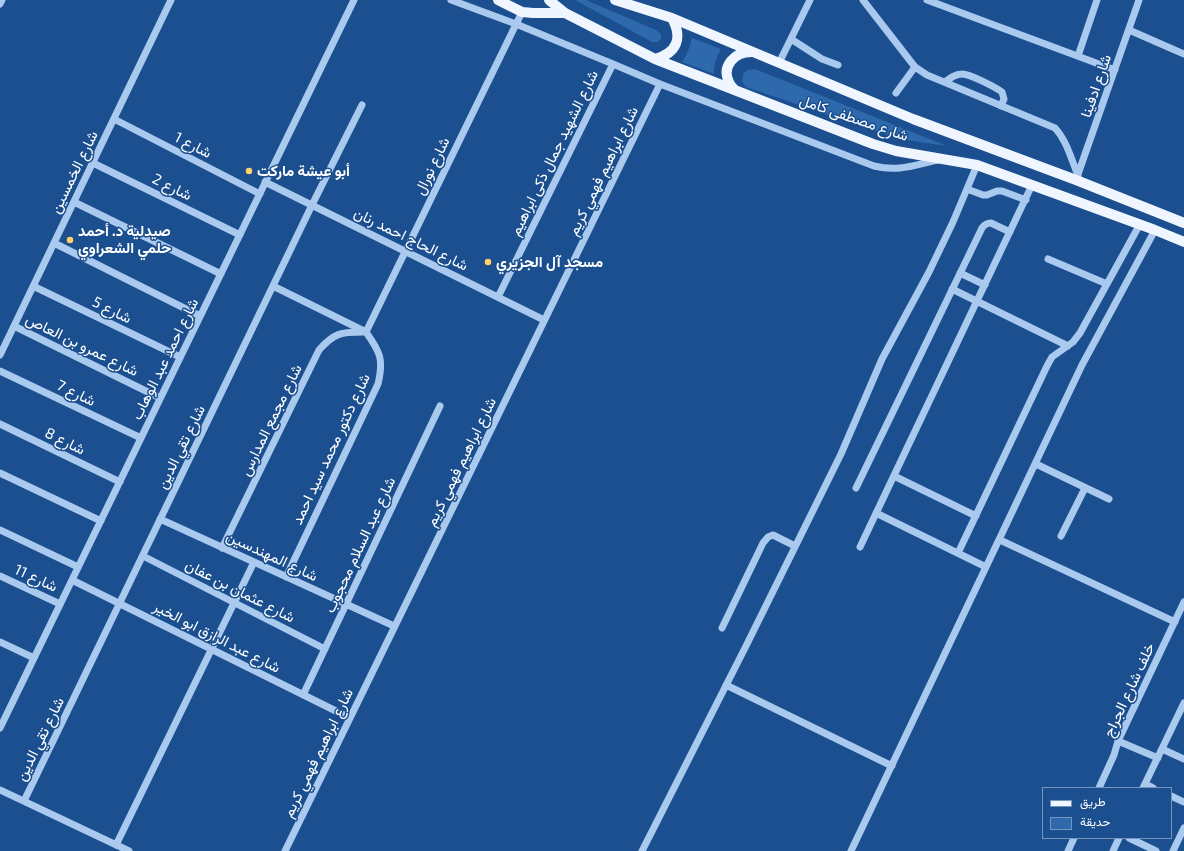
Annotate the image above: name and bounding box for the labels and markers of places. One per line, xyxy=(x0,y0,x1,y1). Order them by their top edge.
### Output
place label: أبو عيشة ماركت xyxy=(257,162,350,180)
marker: أبو عيشة ماركت xyxy=(244,166,254,176)
place label: صيدلية د. أحمد حلمي الشعراوي xyxy=(78,222,171,257)
marker: صيدلية د. أحمد حلمي الشعراوي xyxy=(65,235,75,245)
place label: مسجد آل الجزيري xyxy=(496,253,603,271)
marker: مسجد آل الجزيري xyxy=(483,257,493,267)

